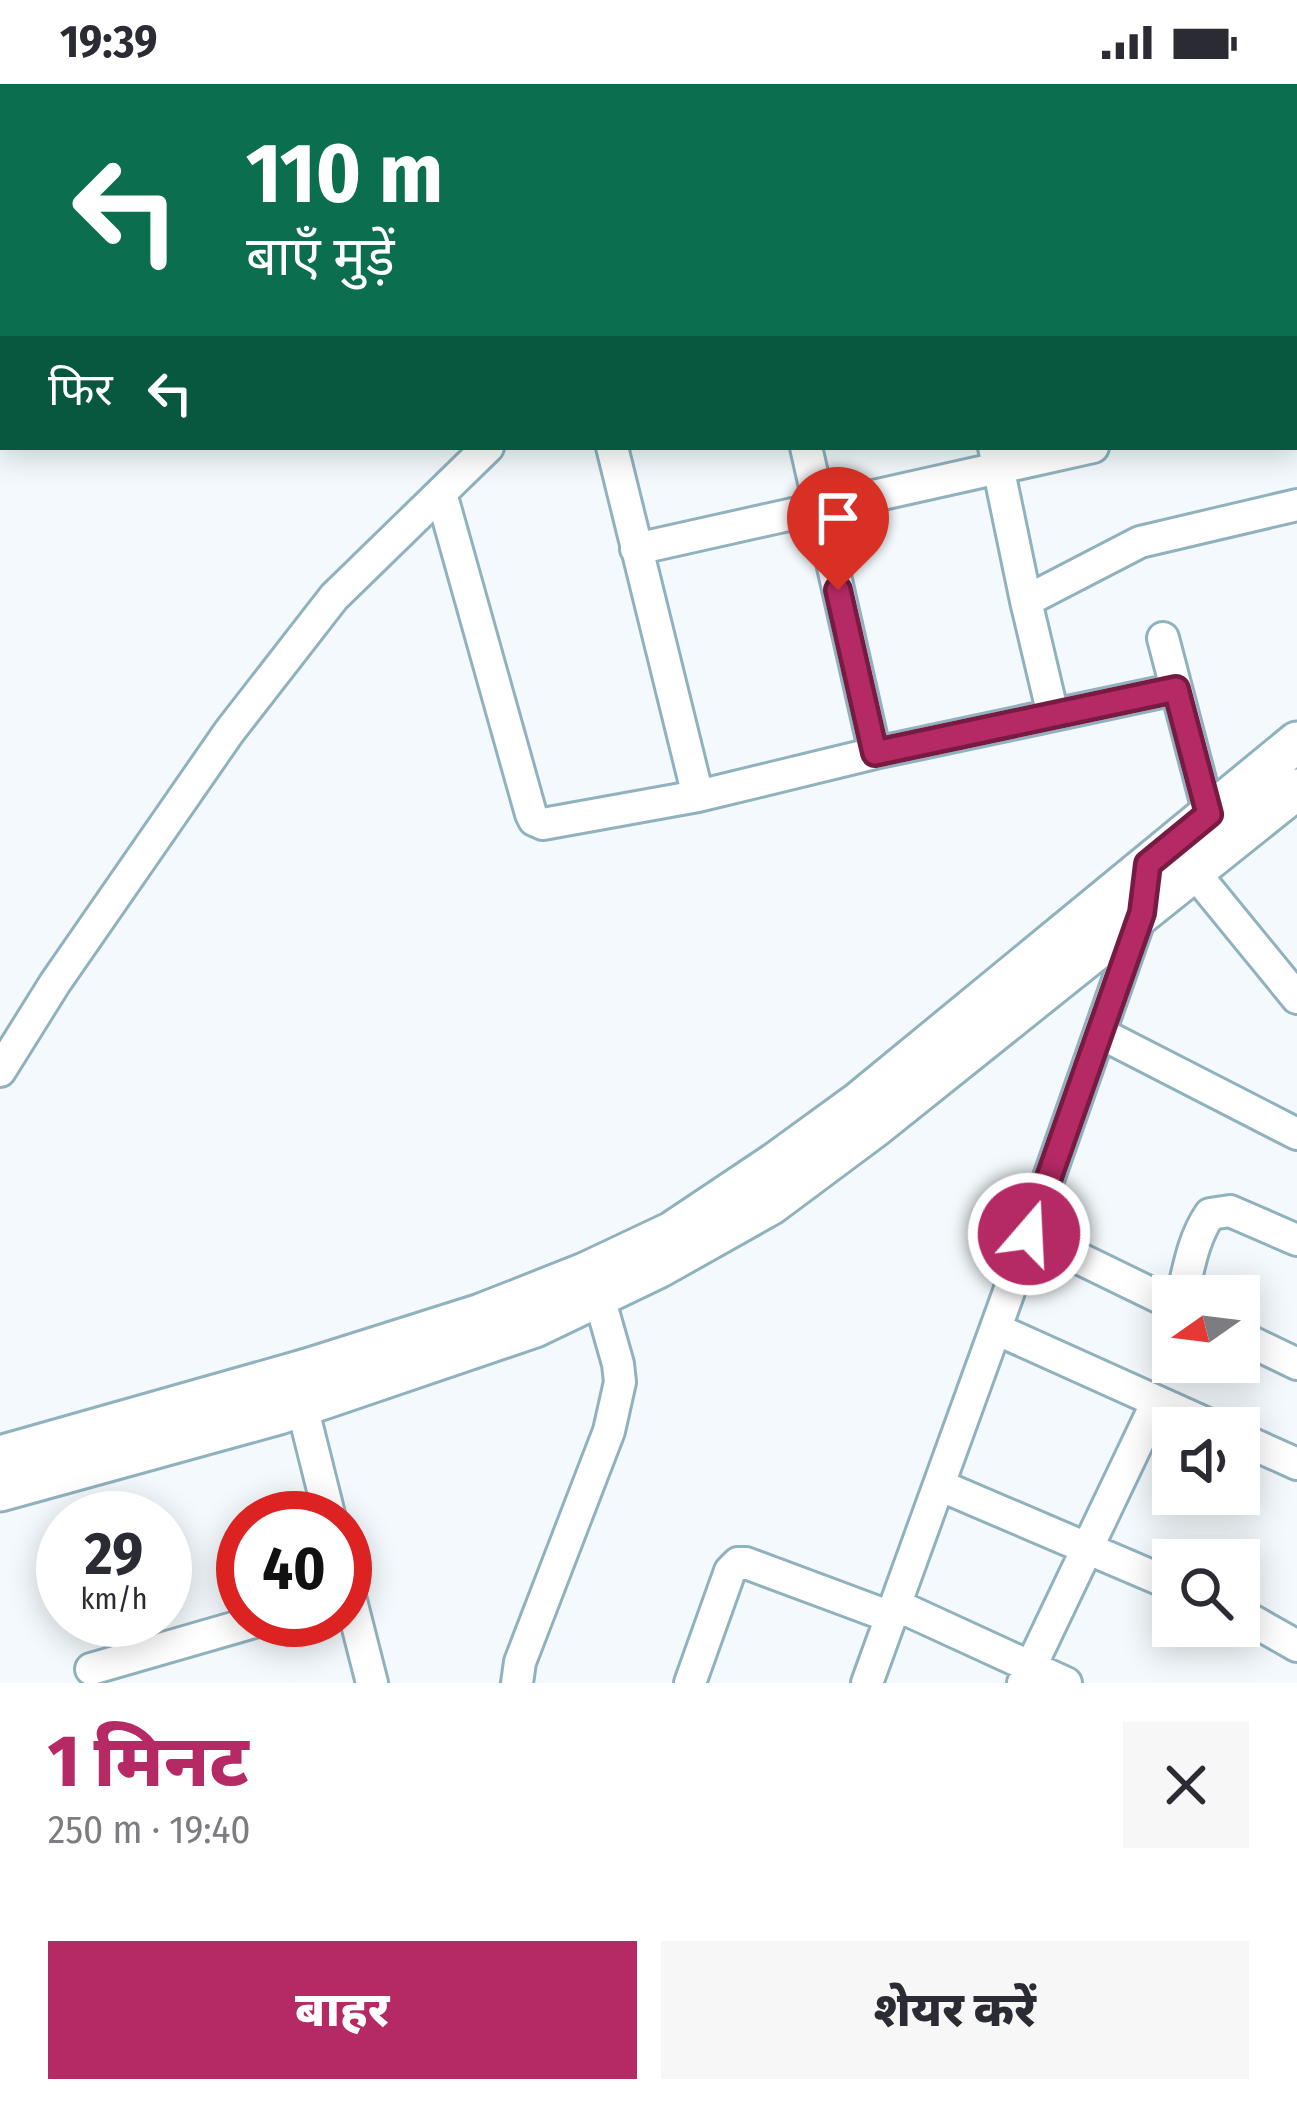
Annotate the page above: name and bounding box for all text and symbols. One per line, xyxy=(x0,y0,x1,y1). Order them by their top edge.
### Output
text: 19:39 xyxy=(60,15,157,69)
text: 110 m xyxy=(246,123,443,224)
icon: left xyxy=(48,132,204,288)
text: बाएँ मुड़ें xyxy=(246,225,395,289)
icon: left xyxy=(137,360,203,426)
text: फिर xyxy=(48,363,113,417)
pin xyxy=(787,467,889,590)
icon: arrive xyxy=(805,485,871,551)
position arrow xyxy=(966,1171,1092,1297)
north arrow xyxy=(1152,1275,1260,1383)
map controls xyxy=(1152,1275,1260,1647)
button: sound xyxy=(1152,1407,1260,1515)
speed limit sign: 40 xyxy=(216,1491,372,1647)
text: 29 xyxy=(85,1518,143,1590)
button: search xyxy=(1152,1539,1260,1647)
text: km/h xyxy=(81,1581,147,1617)
text: 1 मिनट xyxy=(48,1719,249,1805)
button: close xyxy=(1123,1722,1249,1848)
text: 250 m · 19:40 xyxy=(48,1807,251,1853)
button: बाहर xyxy=(48,1941,637,2079)
button: शेयर करें xyxy=(661,1941,1249,2079)

